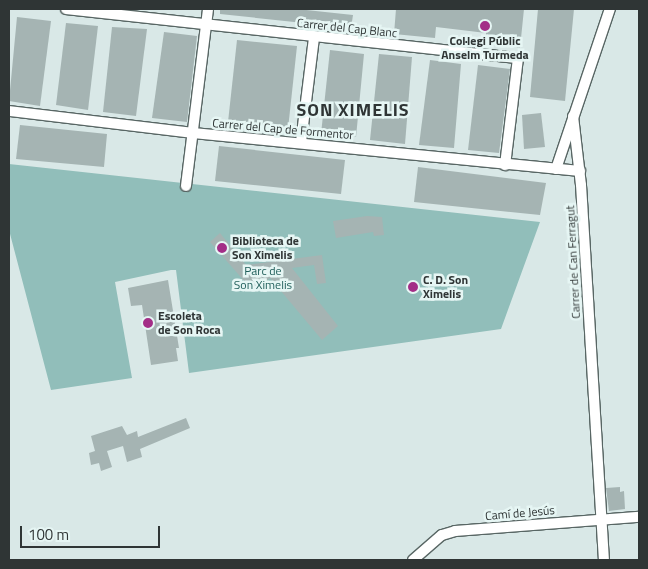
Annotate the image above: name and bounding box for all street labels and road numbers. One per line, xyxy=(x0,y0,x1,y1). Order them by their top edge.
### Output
street label: Carrer del Cap Blanc xyxy=(296,16,398,40)
street label: Carrer del Cap de Formentor xyxy=(212,116,354,142)
street label: Carrer de Can Ferragut xyxy=(563,205,583,319)
street label: Camí de Jesús xyxy=(485,503,555,523)

